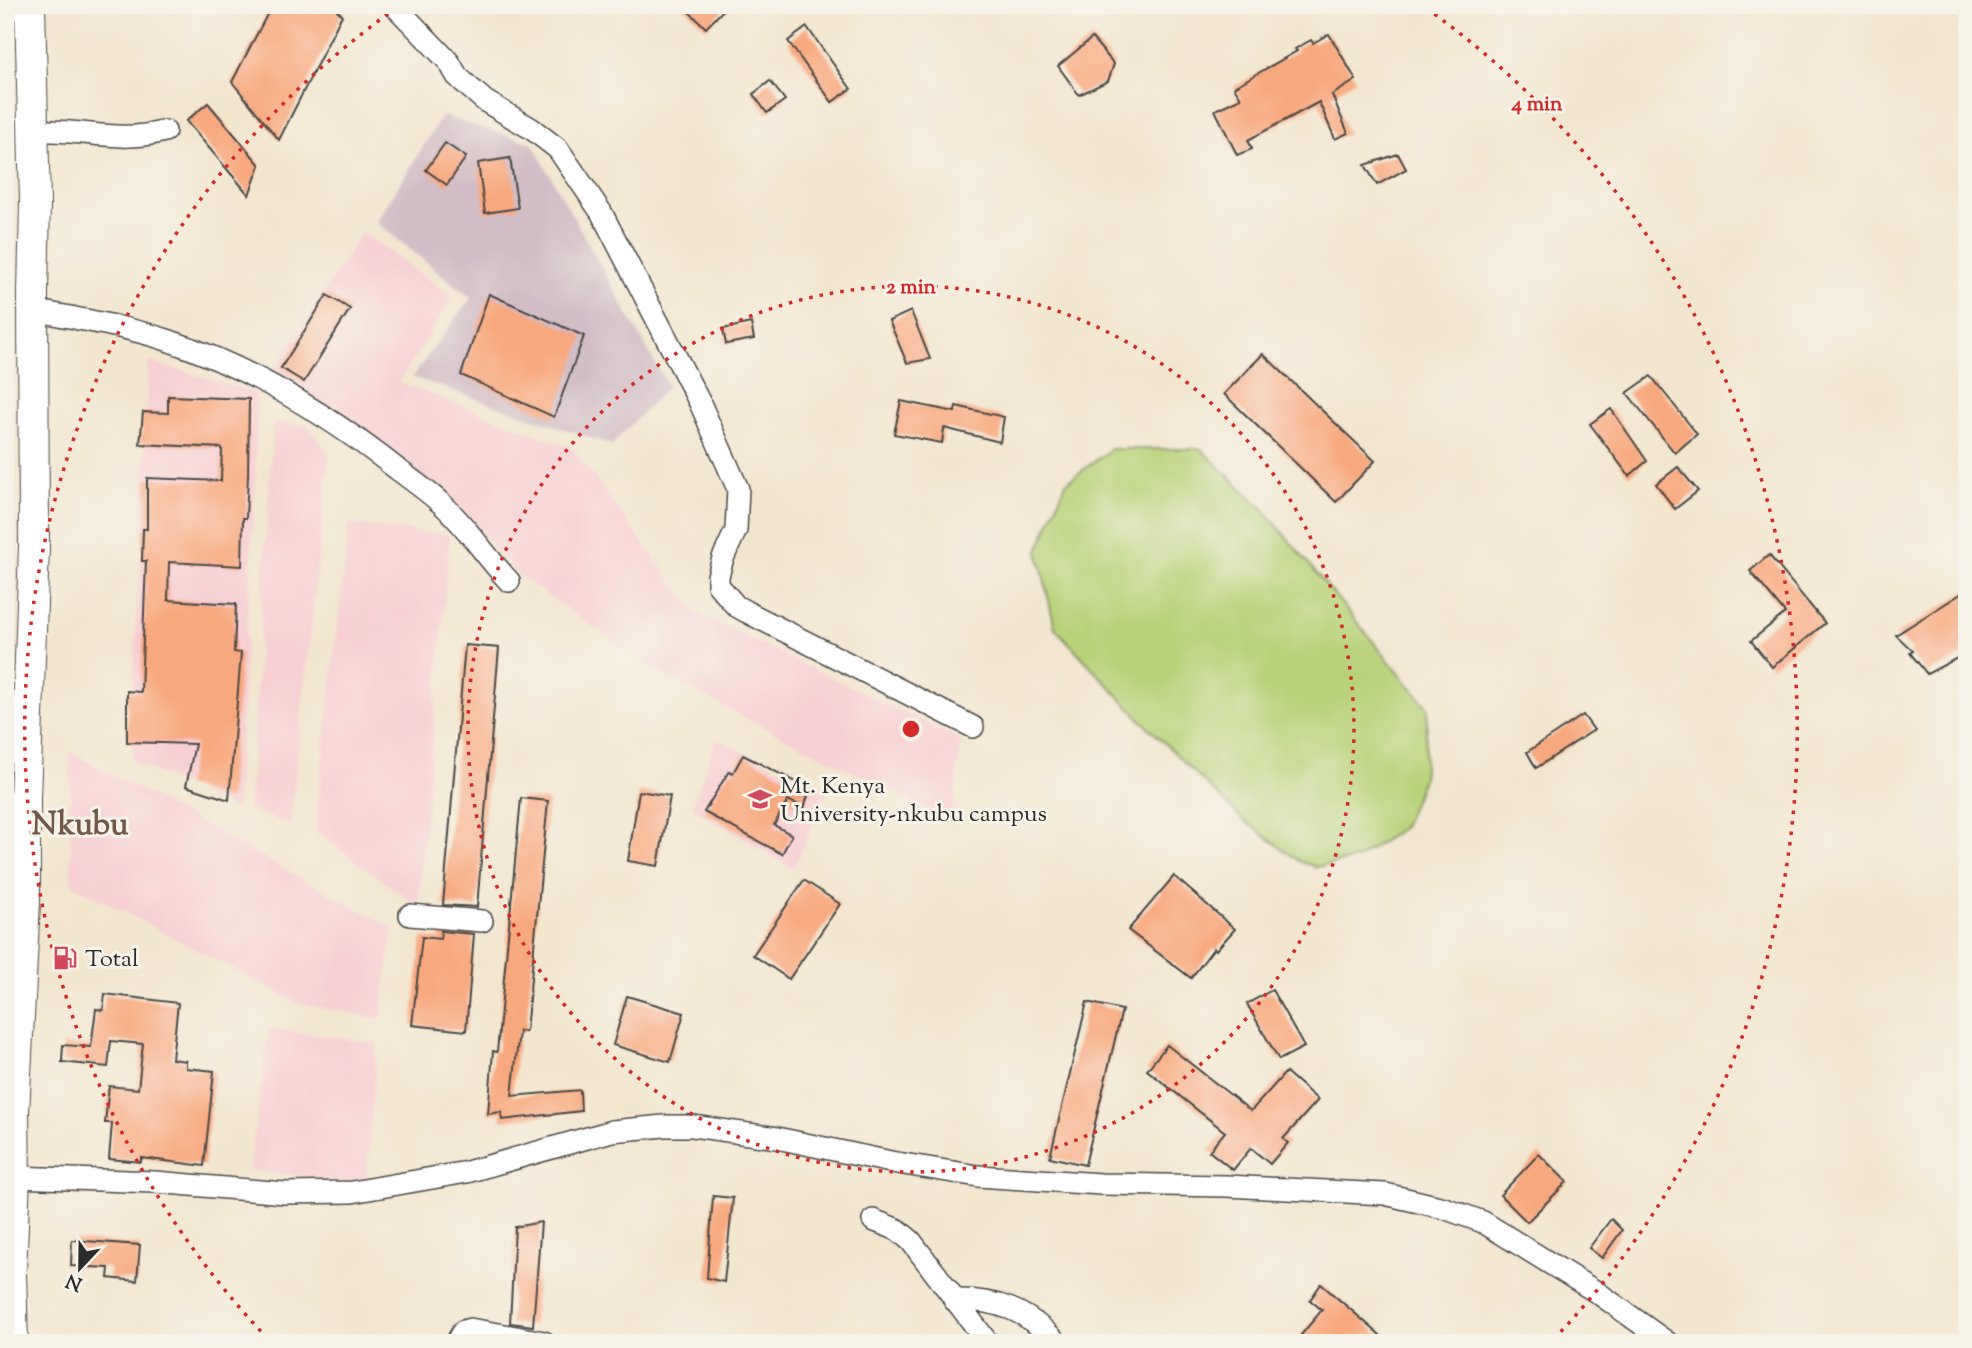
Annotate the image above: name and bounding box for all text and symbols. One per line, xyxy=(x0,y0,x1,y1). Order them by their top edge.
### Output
text: 4 min xyxy=(1511,90,1563,120)
text: 2 min xyxy=(886,273,937,303)
centre of rings xyxy=(899,717,923,741)
place label: Mt. Kenya University-nkubu campus xyxy=(780,770,1047,832)
school or university icon: Mt. Kenya University-nkubu campus xyxy=(746,785,774,813)
district label: Nkubu xyxy=(31,803,129,849)
place label: Total xyxy=(85,943,139,977)
fuel station icon: Total xyxy=(51,944,79,972)
north arrow xyxy=(46,1232,116,1302)
text: N xyxy=(62,1266,87,1297)

